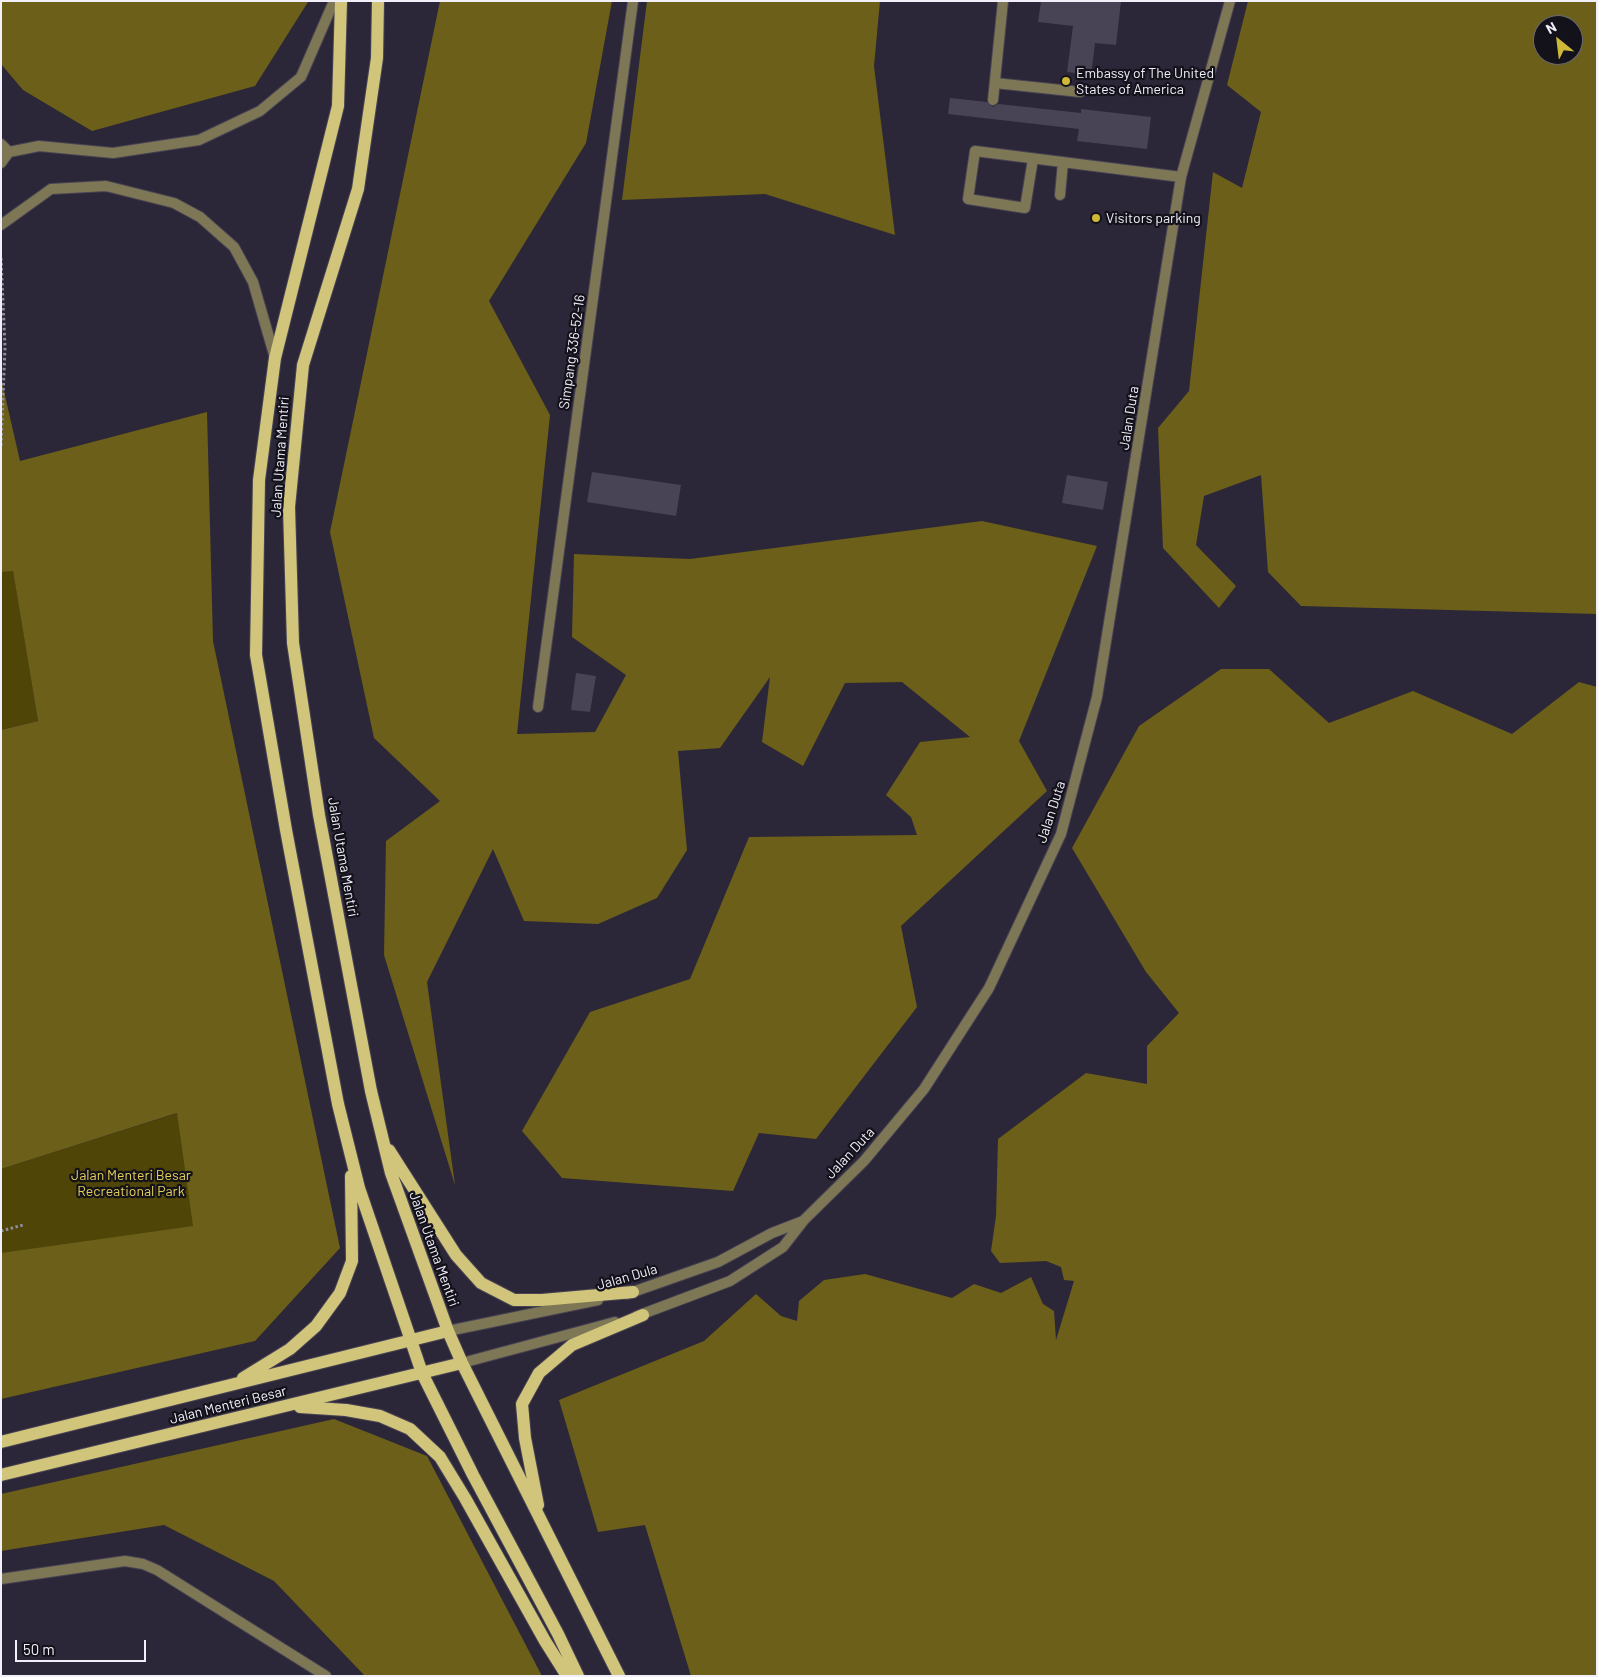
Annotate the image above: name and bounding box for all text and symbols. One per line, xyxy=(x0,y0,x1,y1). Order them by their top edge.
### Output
north arrow xyxy=(1533,15,1583,65)
text: N xyxy=(1543,18,1559,37)
place label: Embassy of The United States of America xyxy=(1076,65,1214,98)
marker: Embassy of The United States of America xyxy=(1060,75,1072,87)
place label: Visitors parking xyxy=(1106,210,1201,226)
marker: Visitors parking xyxy=(1090,212,1102,224)
street label: Simpang 336-52-16 xyxy=(556,294,588,410)
street label: Jalan Duta xyxy=(1116,385,1142,451)
street label: Jalan Utama Mentiri xyxy=(267,396,293,518)
street label: Jalan Duta xyxy=(1033,779,1069,845)
street label: Jalan Utama Mentiri xyxy=(324,796,362,918)
street label: Jalan Duta xyxy=(822,1124,878,1182)
park label: Jalan Menteri Besar Recreational Park xyxy=(71,1167,191,1200)
street label: Jalan Utama Mentiri xyxy=(405,1189,463,1309)
street label: Jalan Dula xyxy=(595,1260,659,1294)
street label: Jalan Menteri Besar xyxy=(168,1382,288,1428)
scale bar xyxy=(18,1630,149,1662)
text: 50 m xyxy=(23,1640,55,1658)

